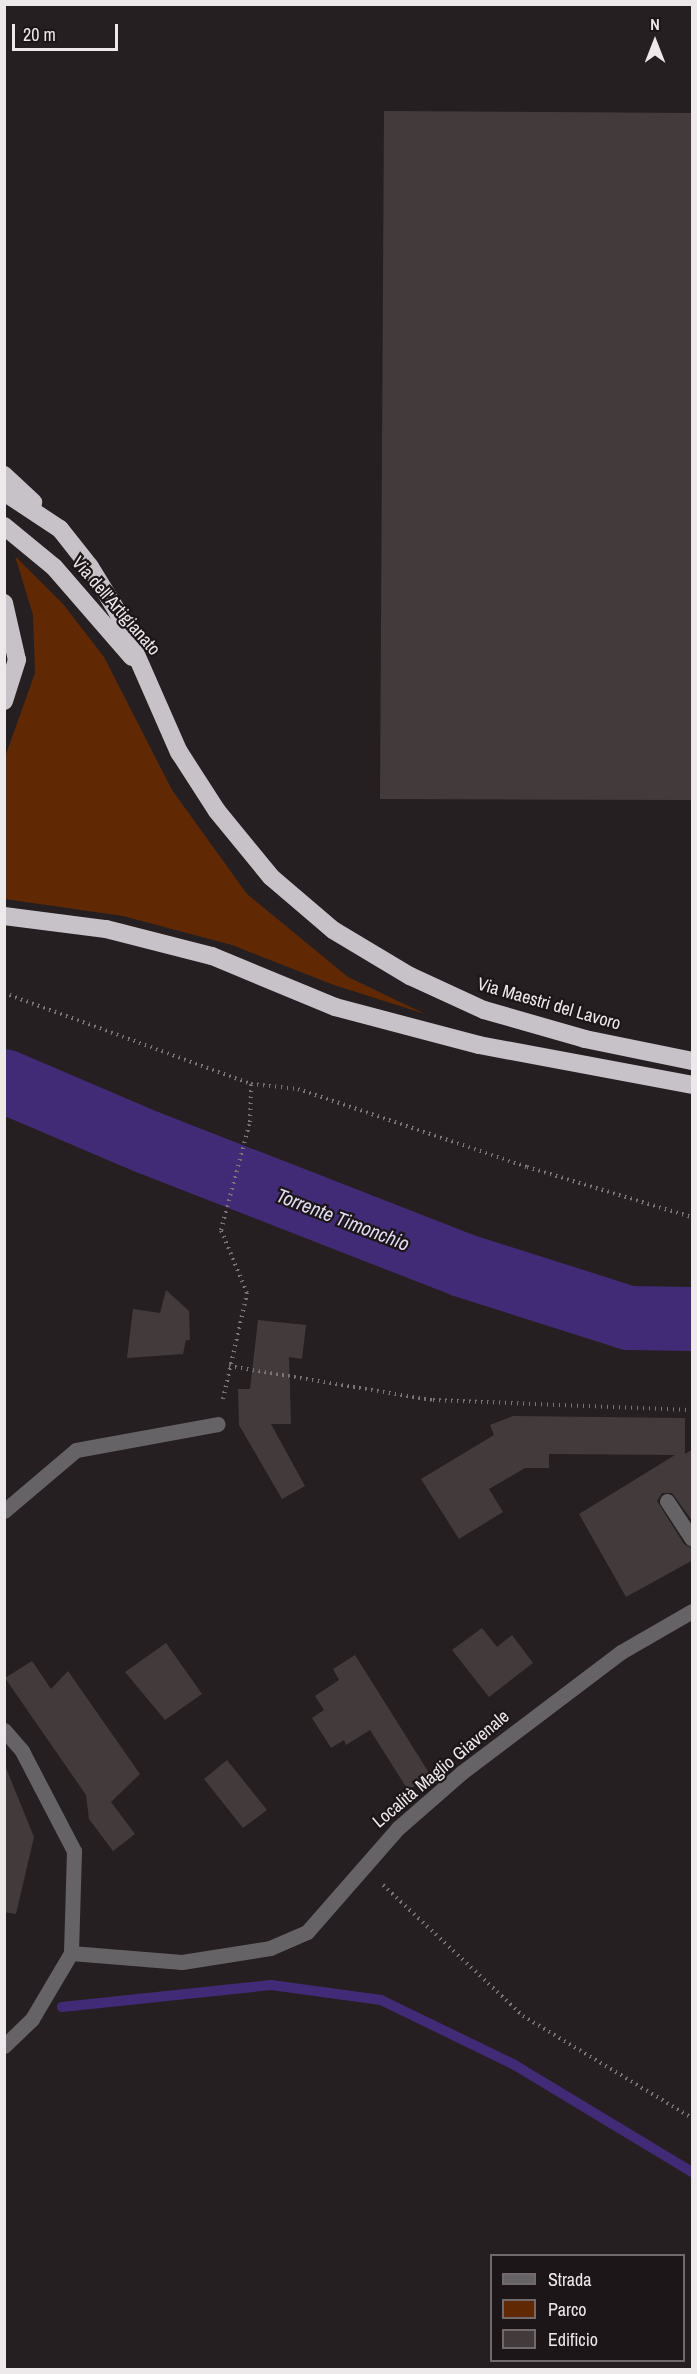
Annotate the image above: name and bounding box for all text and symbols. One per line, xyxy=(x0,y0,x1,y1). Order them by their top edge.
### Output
scale bar xyxy=(15,12,122,50)
north arrow xyxy=(625,12,685,72)
text: N xyxy=(650,13,660,35)
text: 20 m xyxy=(23,22,56,47)
street label: Via dell'Artigianato xyxy=(67,552,165,660)
street label: Via Maestri del Lavoro xyxy=(475,973,623,1035)
water label: Torrente Timonchio xyxy=(273,1183,413,1255)
street label: Località Maglio Giavenale xyxy=(368,1706,514,1832)
legend xyxy=(490,2254,685,2362)
text: Strada xyxy=(548,2267,592,2292)
text: Parco xyxy=(548,2297,587,2322)
text: Edificio xyxy=(548,2327,598,2352)

